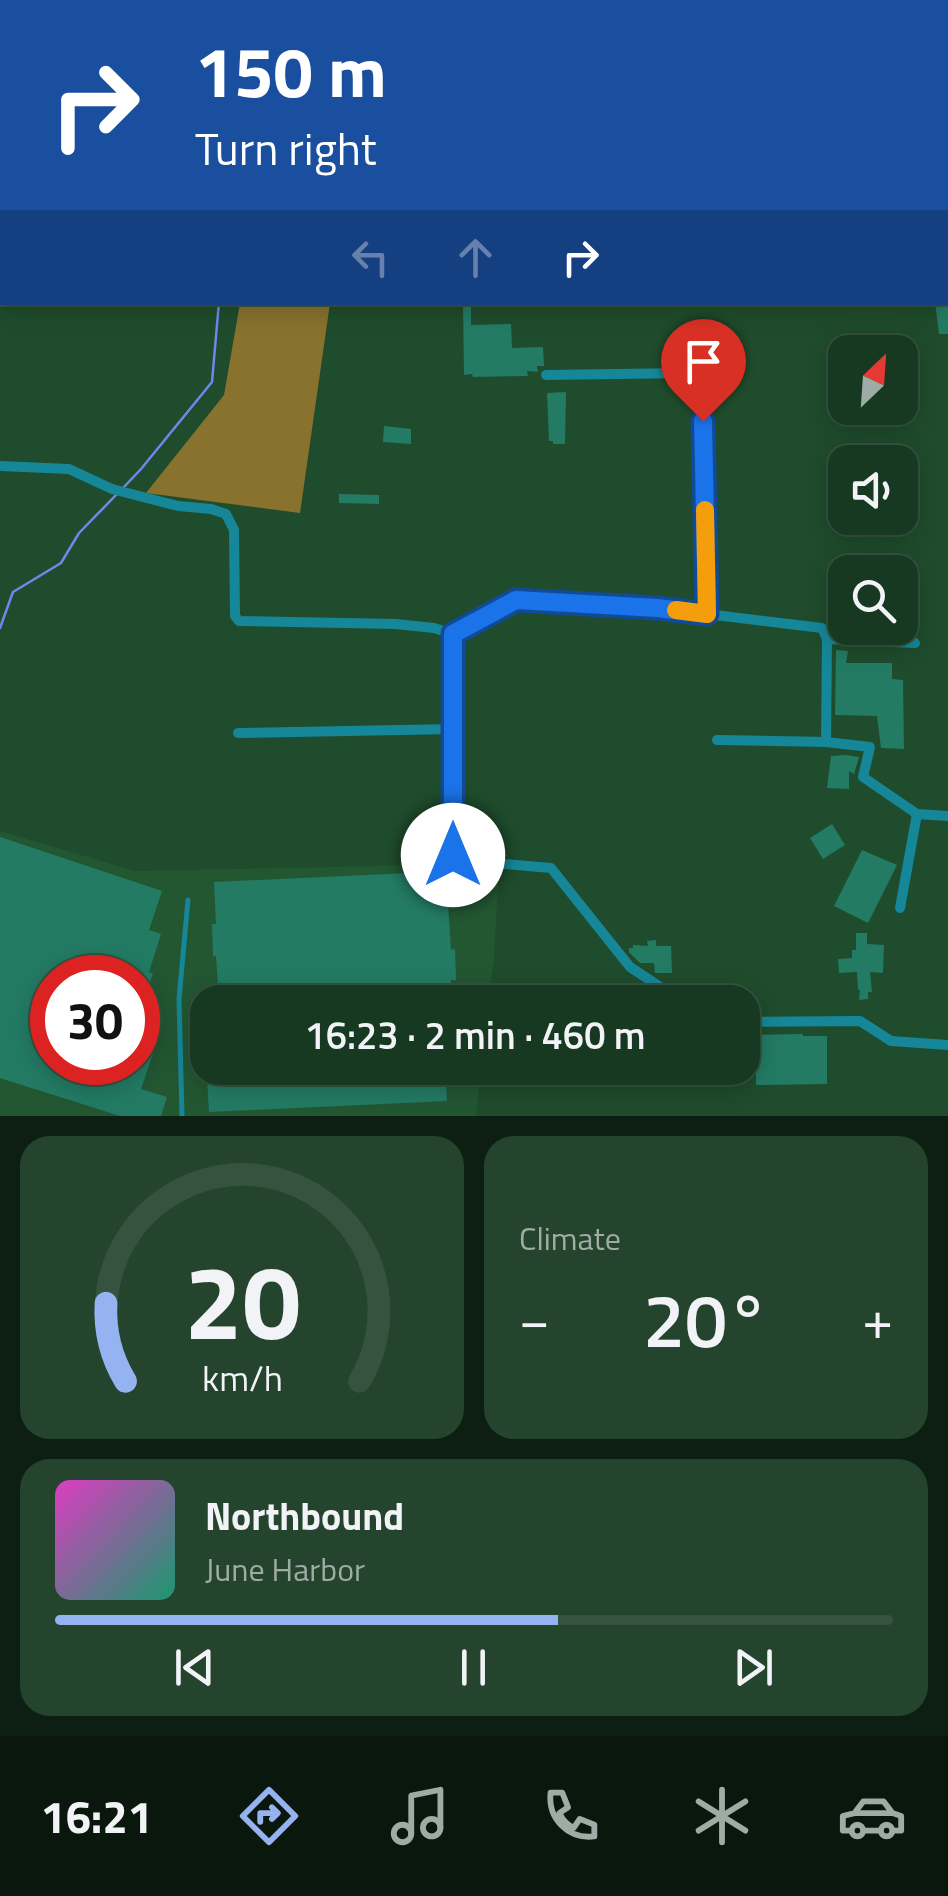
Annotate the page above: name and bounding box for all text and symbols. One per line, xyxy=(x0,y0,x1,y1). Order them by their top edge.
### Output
text: 150 m xyxy=(195,18,387,124)
icon: right xyxy=(30,40,160,170)
text: Turn right xyxy=(195,114,377,182)
icon: left xyxy=(343,230,398,285)
icon: ahead xyxy=(448,230,503,285)
icon: right xyxy=(553,230,608,285)
pin xyxy=(661,319,746,422)
icon: arrive xyxy=(676,334,731,389)
north arrow xyxy=(828,335,918,425)
map controls xyxy=(828,335,918,645)
button: sound xyxy=(828,445,918,535)
button: search xyxy=(828,555,918,645)
position arrow xyxy=(401,803,505,907)
speed limit sign: 30 xyxy=(30,955,160,1085)
text: 16:23 · 2 min · 460 m xyxy=(304,1006,646,1064)
text: Climate xyxy=(519,1214,621,1262)
text: 20 xyxy=(184,1221,300,1379)
text: 20° xyxy=(643,1262,769,1376)
text: − xyxy=(519,1277,550,1360)
text: + xyxy=(862,1277,893,1360)
text: km/h xyxy=(202,1350,282,1405)
text: Northbound xyxy=(205,1487,404,1545)
text: June Harbor xyxy=(205,1545,365,1593)
icon: previous xyxy=(167,1640,222,1695)
icon: pause xyxy=(446,1640,501,1695)
icon: next xyxy=(726,1640,781,1695)
icon: directions xyxy=(234,1781,304,1851)
icon: music xyxy=(385,1781,455,1851)
icon: phone xyxy=(536,1781,606,1851)
icon: climate xyxy=(687,1781,757,1851)
icon: car xyxy=(837,1781,907,1851)
text: 16:21 xyxy=(40,1782,153,1850)

